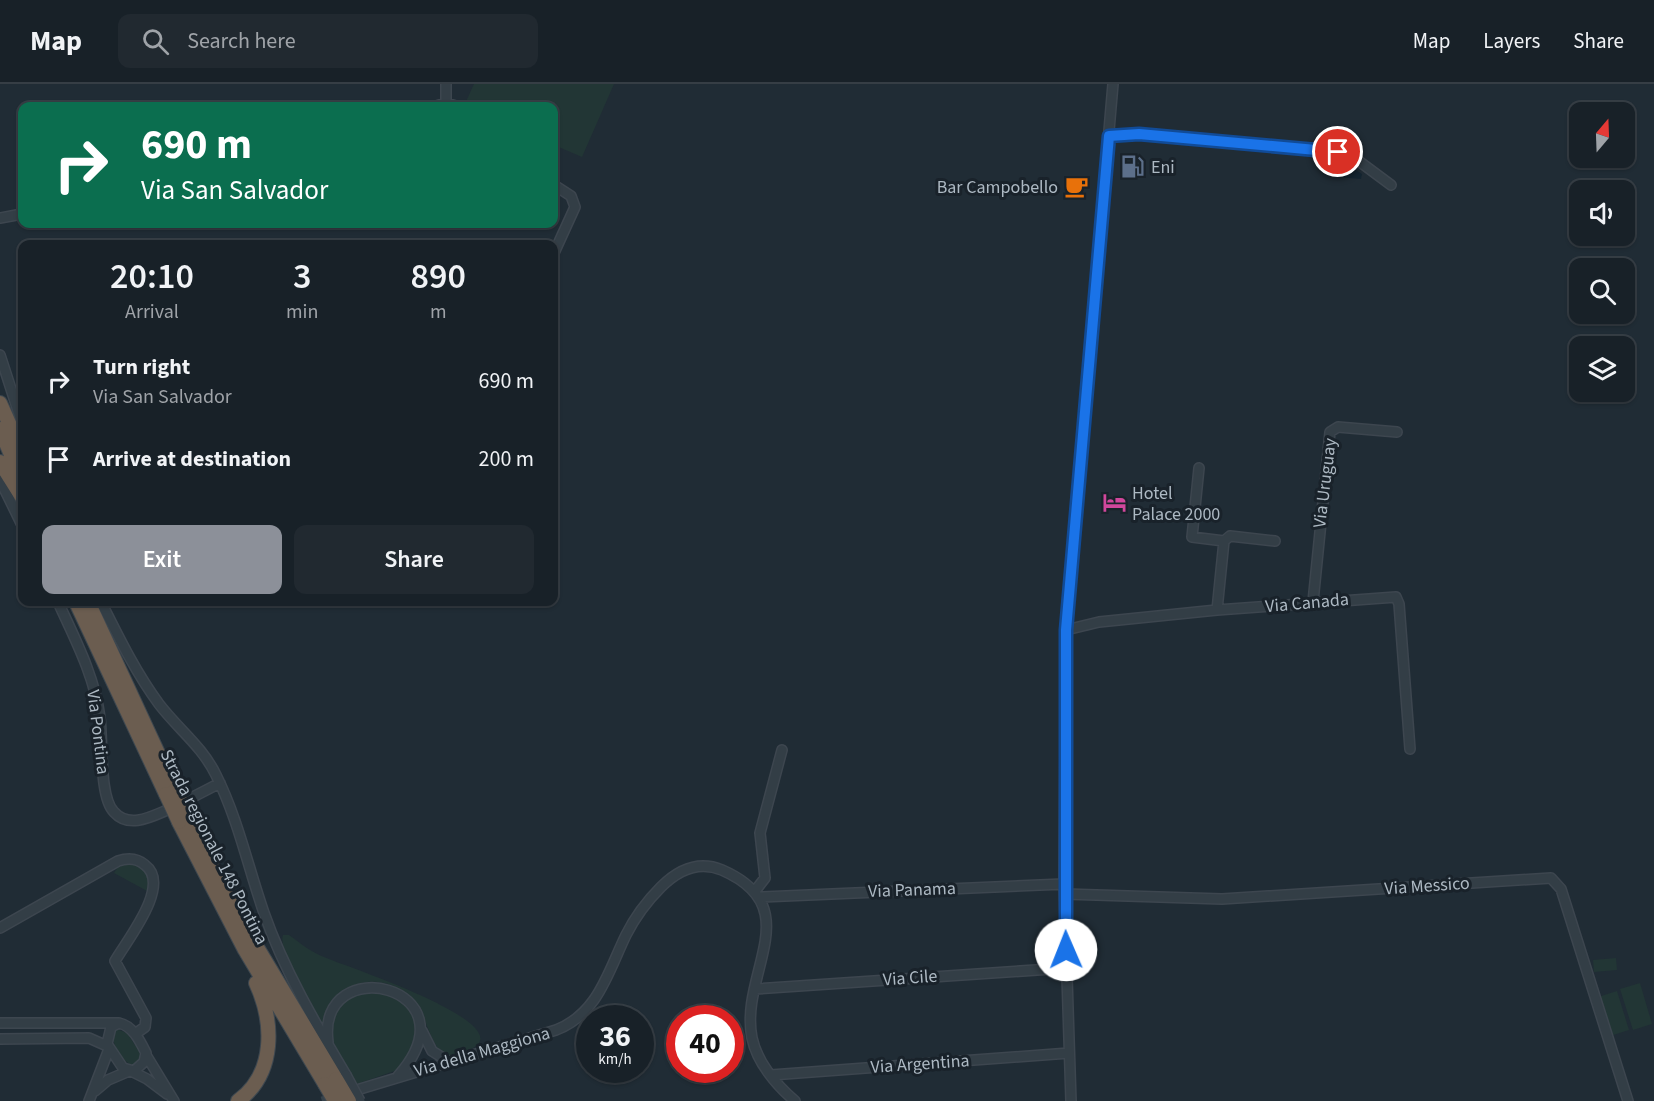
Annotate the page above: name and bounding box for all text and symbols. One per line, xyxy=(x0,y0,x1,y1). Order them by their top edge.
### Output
search box xyxy=(118,14,538,68)
text: Map xyxy=(30,21,82,61)
icon: search xyxy=(139,25,172,58)
text: Search here xyxy=(187,25,296,57)
text: Map xyxy=(1413,26,1450,56)
text: Layers xyxy=(1483,26,1540,56)
text: Share xyxy=(1573,26,1624,56)
north arrow xyxy=(1569,102,1635,168)
map controls xyxy=(1569,102,1635,402)
text: 690 m xyxy=(141,115,252,175)
icon: right xyxy=(42,126,120,204)
pin xyxy=(1312,126,1363,177)
icon: arrive xyxy=(1321,135,1354,168)
fuel station icon: Eni xyxy=(1120,154,1146,180)
place label: Eni xyxy=(1151,155,1175,180)
text: Via San Salvador xyxy=(141,171,328,210)
cafe icon: Bar Campobello xyxy=(1063,174,1089,200)
place label: Bar Campobello xyxy=(937,175,1058,200)
button: sound xyxy=(1569,180,1635,246)
text: 20:10 xyxy=(110,251,194,302)
text: 3 xyxy=(293,251,311,302)
text: 890 xyxy=(410,251,466,302)
button: search xyxy=(1569,258,1635,324)
text: Arrival xyxy=(125,298,179,326)
text: min xyxy=(286,298,318,326)
text: m xyxy=(430,298,446,326)
button: layers xyxy=(1569,336,1635,402)
text: Turn right xyxy=(93,351,190,383)
icon: right xyxy=(42,365,75,398)
text: 690 m xyxy=(479,365,534,397)
text: Via San Salvador xyxy=(93,383,232,411)
street label: Via Uruguay xyxy=(1307,436,1343,529)
icon: arrive xyxy=(42,443,75,476)
text: Arrive at destination xyxy=(93,443,291,475)
text: 200 m xyxy=(479,443,534,475)
place label: Hotel Palace 2000 xyxy=(1132,481,1220,527)
hotel icon: Hotel Palace 2000 xyxy=(1101,490,1127,516)
button: Exit xyxy=(42,525,282,594)
button: Share xyxy=(294,525,534,594)
street label: Via Canada xyxy=(1264,587,1350,619)
street label: Via Pontina xyxy=(80,688,116,776)
street label: Strada regionale 148 Pontina xyxy=(154,745,274,949)
street label: Via Messico xyxy=(1383,871,1471,901)
street label: Via Panama xyxy=(868,876,956,904)
position arrow xyxy=(1034,918,1098,982)
street label: Via Cile xyxy=(882,964,938,992)
speed limit sign: 40 xyxy=(666,1005,744,1083)
text: 36 xyxy=(599,1015,631,1058)
street label: Via della Maggiona xyxy=(411,1021,553,1083)
street label: Via Argentina xyxy=(870,1048,970,1080)
text: km/h xyxy=(598,1049,632,1070)

